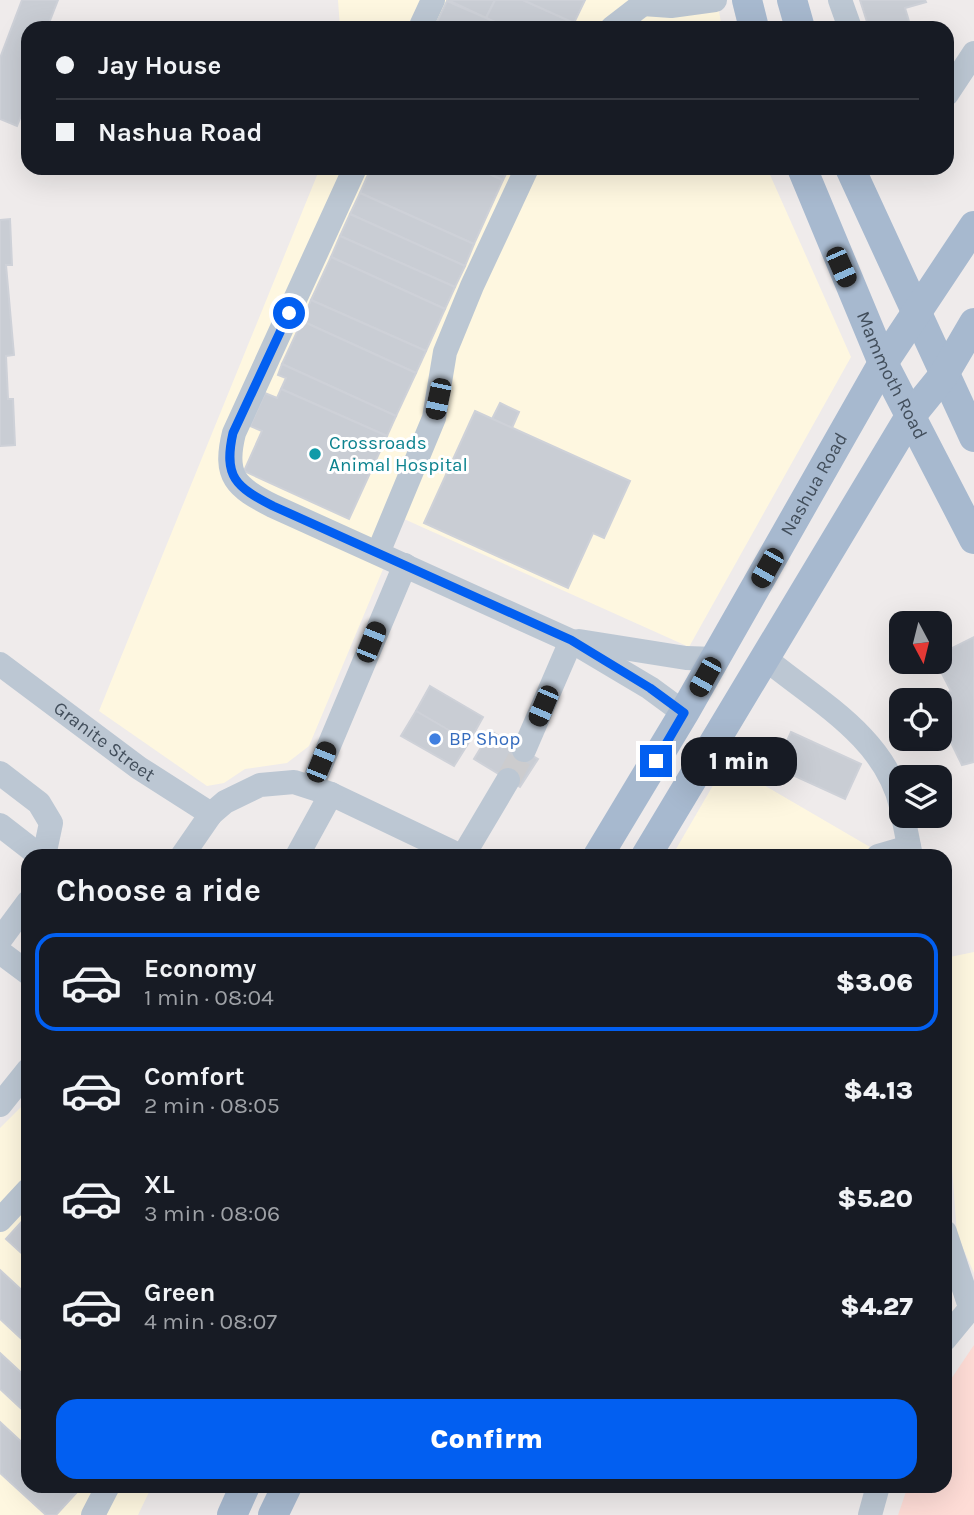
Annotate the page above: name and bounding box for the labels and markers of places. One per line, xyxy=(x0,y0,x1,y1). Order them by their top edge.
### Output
place label: Crossroads Animal Hospital xyxy=(329,432,468,476)
marker: Crossroads Animal Hospital xyxy=(307,446,323,462)
place label: BP Shop xyxy=(449,728,520,750)
marker: BP Shop xyxy=(427,731,443,747)

